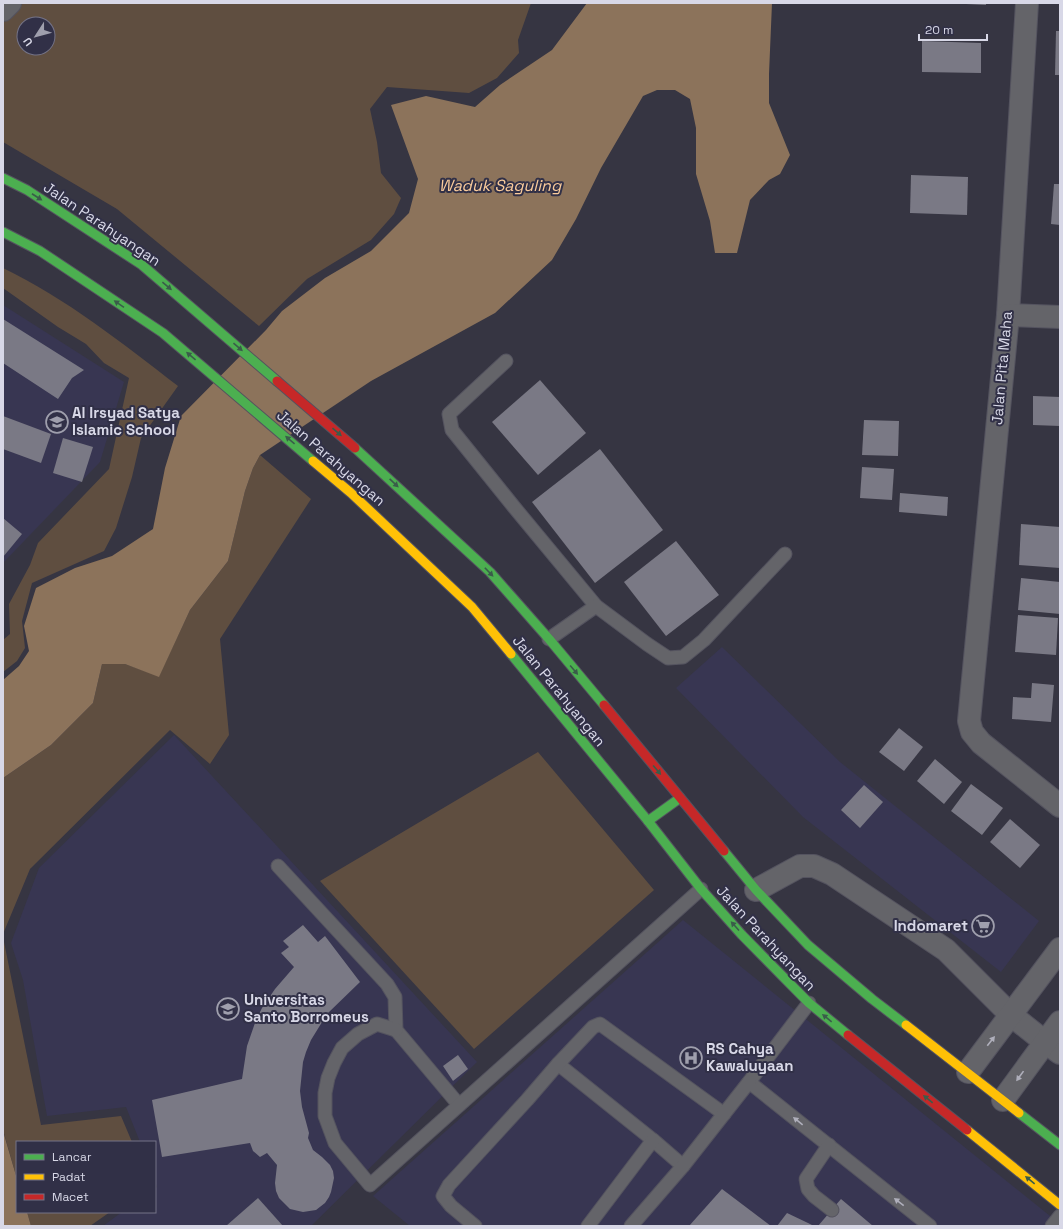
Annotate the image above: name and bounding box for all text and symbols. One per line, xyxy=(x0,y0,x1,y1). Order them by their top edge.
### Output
north arrow xyxy=(16,16,56,56)
scale bar xyxy=(919,16,987,42)
text: 20 m xyxy=(925,22,953,38)
text: U xyxy=(20,35,36,49)
water label: Waduk Saguling xyxy=(439,175,562,196)
street label: Jalan Parahyangan xyxy=(40,177,165,270)
one-way arrow xyxy=(32,193,43,201)
one-way arrow xyxy=(162,282,173,291)
one-way arrow xyxy=(114,300,124,308)
street label: Jalan Pita Maha xyxy=(987,310,1016,426)
one-way arrow xyxy=(233,343,244,352)
one-way arrow xyxy=(185,352,196,361)
place label: Al Irsyad Satya Islamic School xyxy=(72,403,180,439)
street label: Jalan Parahyangan xyxy=(273,405,389,510)
school or university icon: Al Irsyad Satya Islamic School xyxy=(44,409,70,435)
one-way arrow xyxy=(331,428,342,437)
one-way arrow xyxy=(284,436,295,445)
one-way arrow xyxy=(389,479,399,488)
one-way arrow xyxy=(484,567,494,577)
street label: Jalan Parahyangan xyxy=(509,631,610,750)
one-way arrow xyxy=(570,665,578,676)
one-way arrow xyxy=(652,765,661,776)
street label: Jalan Parahyangan xyxy=(713,881,820,994)
supermarket icon: Indomaret xyxy=(970,913,996,939)
place label: Indomaret xyxy=(894,916,968,935)
one-way arrow xyxy=(730,921,739,932)
place label: Universitas Santo Borromeus xyxy=(244,990,369,1026)
school or university icon: Universitas Santo Borromeus xyxy=(215,996,241,1022)
one-way arrow xyxy=(821,1013,832,1022)
one-way arrow xyxy=(987,1036,996,1047)
place label: RS Cahya Kawaluyaan xyxy=(706,1039,794,1075)
hospital icon: RS Cahya Kawaluyaan xyxy=(678,1045,704,1071)
one-way arrow xyxy=(1016,1071,1024,1081)
one-way arrow xyxy=(923,1095,934,1103)
one-way arrow xyxy=(792,1116,803,1125)
legend xyxy=(16,1141,156,1213)
text: Lancar xyxy=(52,1149,92,1165)
text: Padat xyxy=(52,1169,86,1185)
one-way arrow xyxy=(1024,1176,1035,1185)
text: Macet xyxy=(52,1189,89,1205)
one-way arrow xyxy=(894,1197,905,1206)

